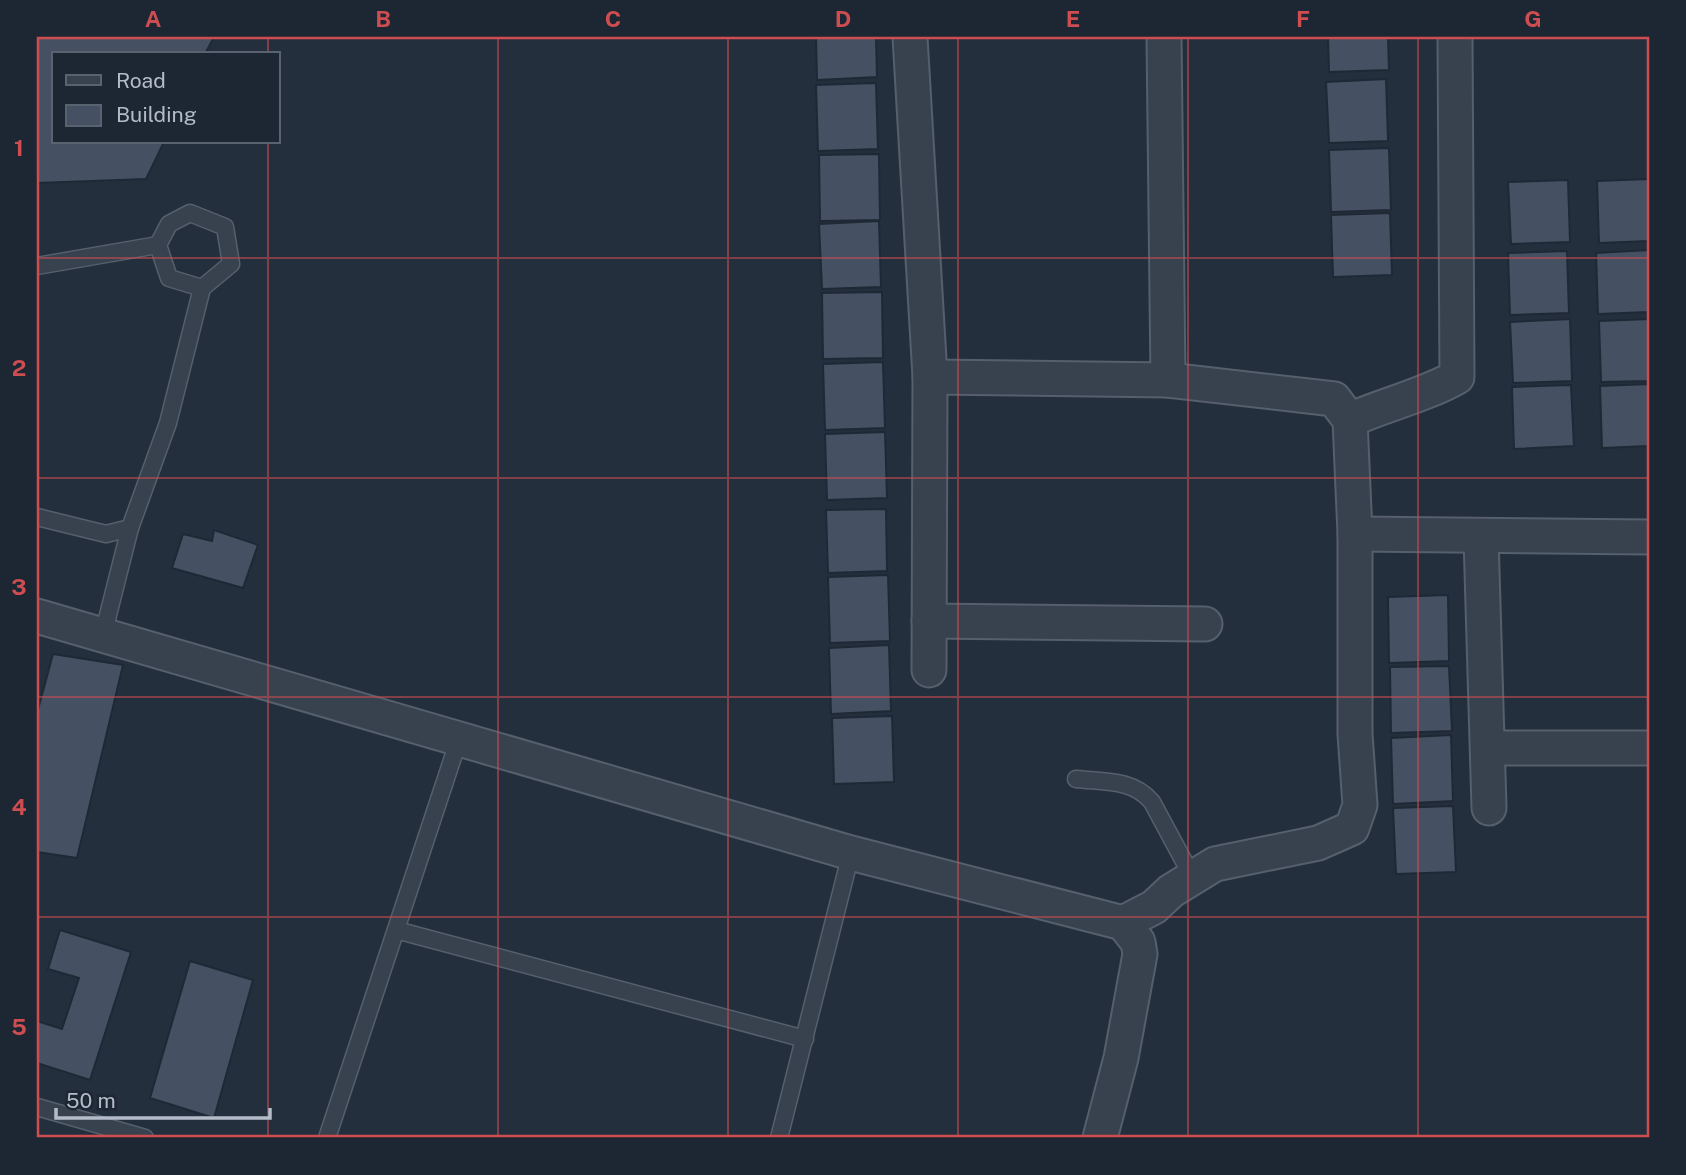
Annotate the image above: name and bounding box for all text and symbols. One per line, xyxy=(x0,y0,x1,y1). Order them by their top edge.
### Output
text: A xyxy=(145,5,162,32)
text: B xyxy=(375,5,391,32)
text: C xyxy=(605,5,621,32)
text: D xyxy=(835,5,851,32)
text: E xyxy=(1066,5,1080,32)
text: F xyxy=(1296,5,1310,32)
text: G xyxy=(1524,5,1542,32)
legend xyxy=(52,52,280,144)
text: Road xyxy=(116,68,166,93)
text: Building xyxy=(116,102,197,127)
text: 1 xyxy=(14,134,24,161)
text: 2 xyxy=(12,354,26,381)
text: 3 xyxy=(11,573,27,600)
text: 4 xyxy=(11,793,27,820)
text: 5 xyxy=(11,1013,27,1040)
scale bar xyxy=(56,1077,270,1121)
text: 50 m xyxy=(66,1088,116,1113)

